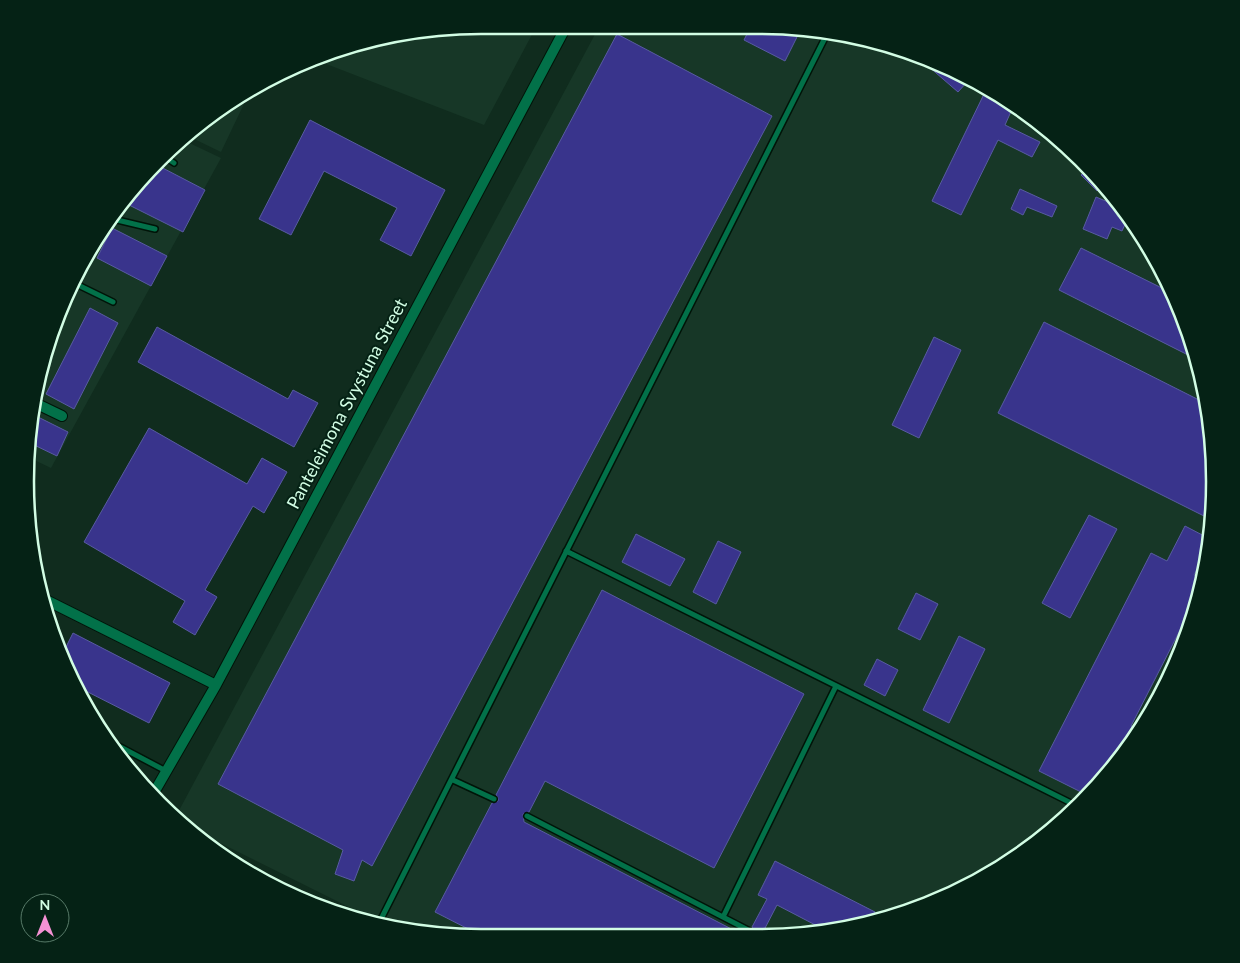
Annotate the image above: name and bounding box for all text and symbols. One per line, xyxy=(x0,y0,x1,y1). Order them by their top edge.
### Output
street label: Panteleimona Svystuna Street xyxy=(281,294,411,512)
north arrow xyxy=(20,893,70,943)
text: N xyxy=(40,896,50,913)

